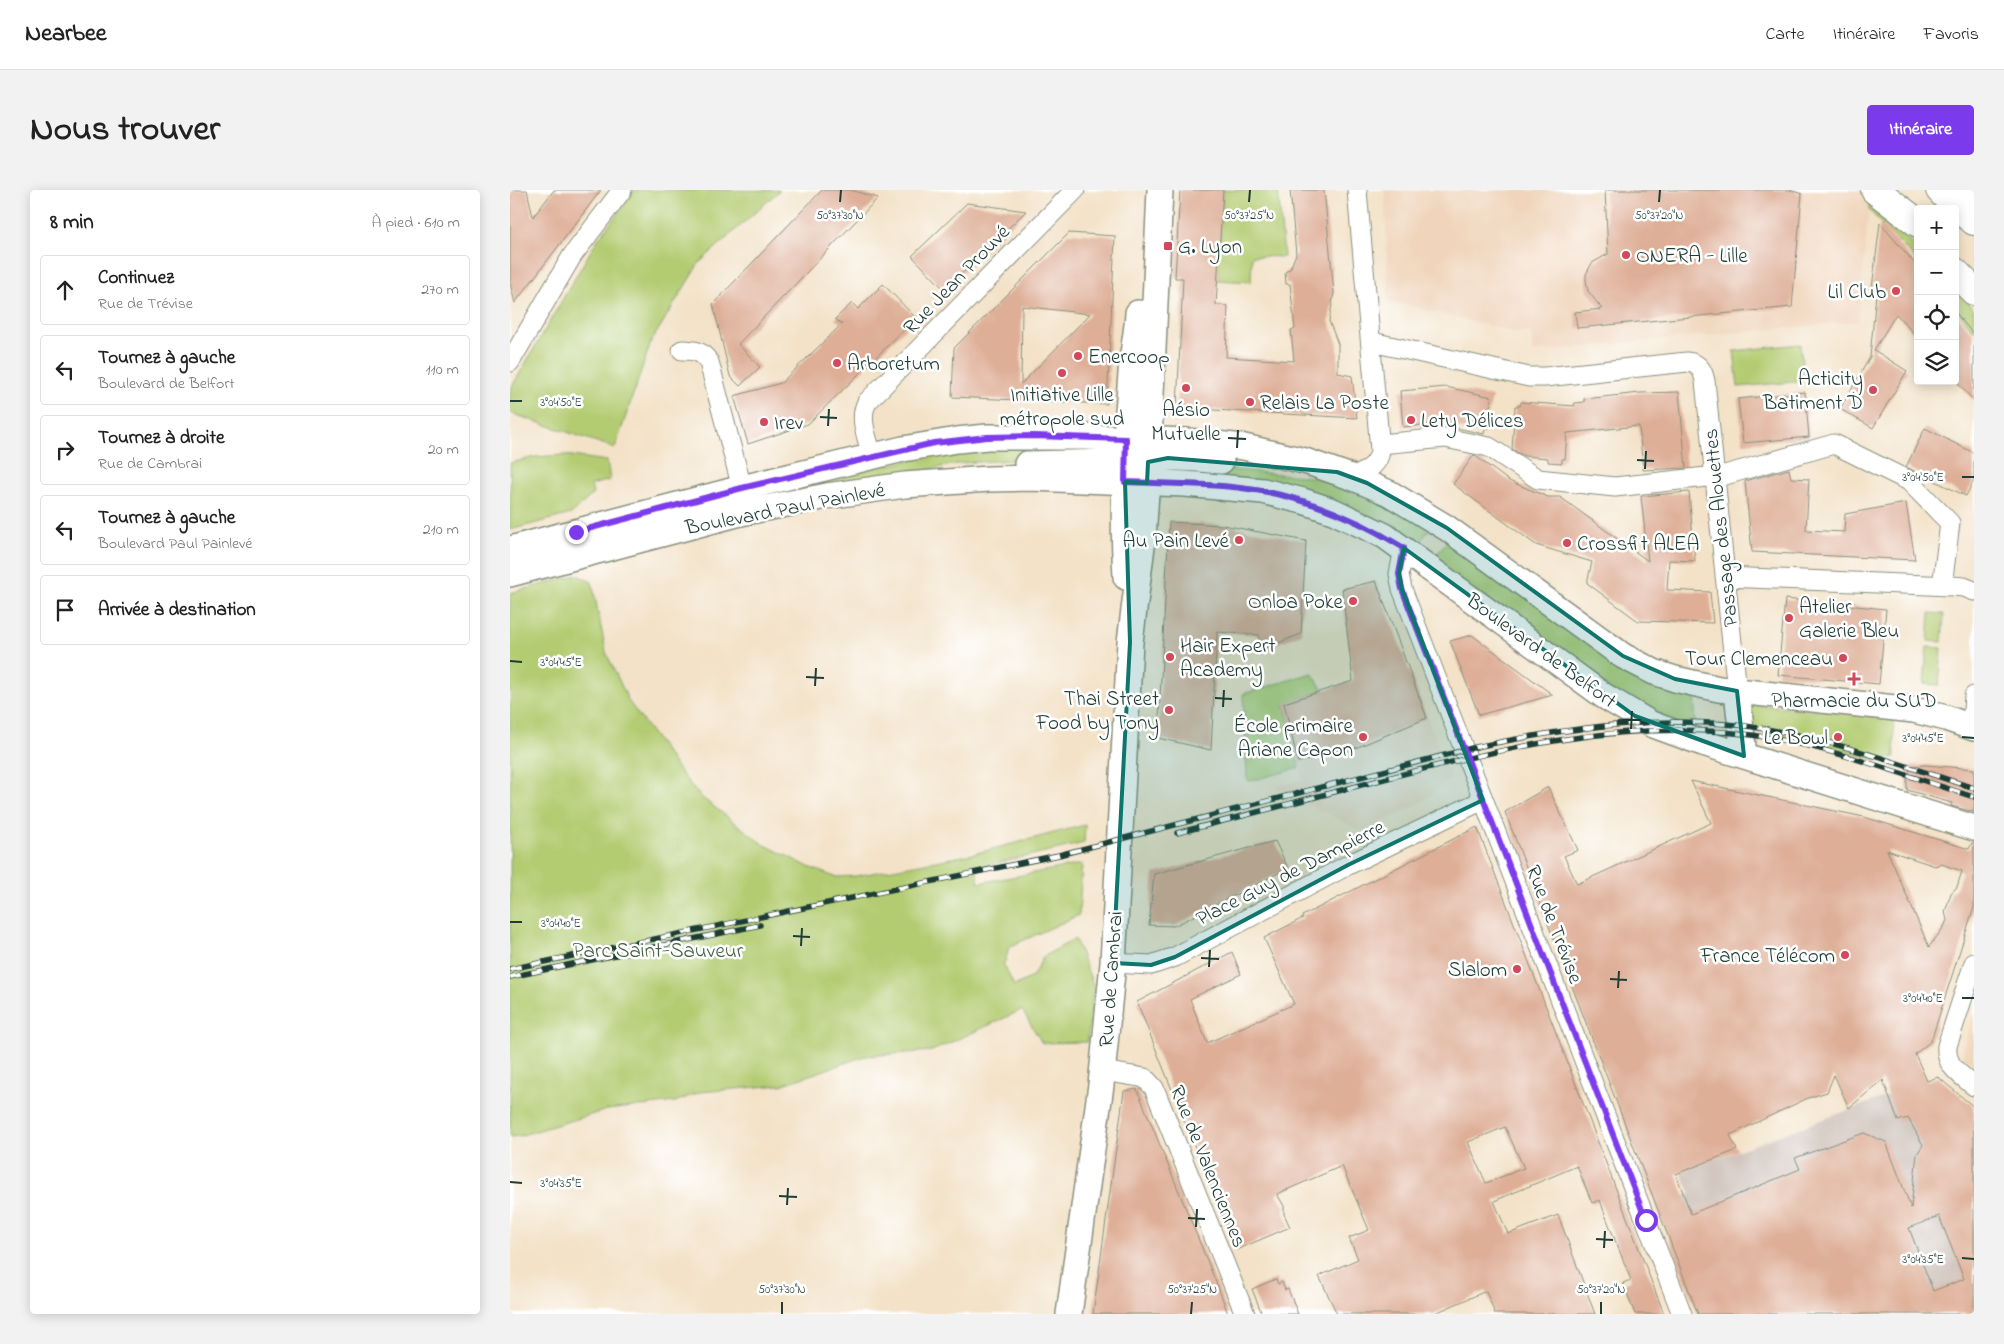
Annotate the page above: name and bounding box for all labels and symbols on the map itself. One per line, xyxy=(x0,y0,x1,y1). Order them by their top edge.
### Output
text: 50°37'30"N xyxy=(816,207,864,225)
text: 50°37'25"N xyxy=(1224,207,1274,225)
text: 50°37'20"N xyxy=(1635,207,1683,225)
street label: Rue Jean Prouvé xyxy=(897,218,1018,342)
place label: G. Lyon xyxy=(1178,233,1242,265)
marker: G. Lyon xyxy=(1162,240,1174,252)
place label: ONERA - Lille xyxy=(1636,242,1748,272)
marker: ONERA - Lille xyxy=(1620,249,1632,261)
place label: Lil Club xyxy=(1828,278,1886,308)
marker: Lil Club xyxy=(1890,285,1902,297)
place label: Enercoop xyxy=(1088,343,1170,373)
place label: Arboretum xyxy=(847,350,940,380)
marker: Enercoop xyxy=(1072,350,1084,362)
marker: Arboretum xyxy=(831,357,843,369)
place label: Acticity Batiment D xyxy=(1762,365,1863,419)
marker: Initiative Lille métropole sud xyxy=(1056,367,1068,379)
place label: Initiative Lille métropole sud xyxy=(1000,381,1124,435)
marker: Aésio Mutuelle xyxy=(1180,382,1192,394)
marker: Acticity Batiment D xyxy=(1867,384,1879,396)
place label: Relais La Poste xyxy=(1260,389,1390,419)
text: 3°04'50"E xyxy=(540,394,582,412)
place label: Aésio Mutuelle xyxy=(1151,396,1221,450)
marker: Relais La Poste xyxy=(1244,396,1256,408)
place label: Lety Délices xyxy=(1421,407,1524,439)
place label: Irev xyxy=(774,409,804,439)
marker: Lety Délices xyxy=(1405,414,1417,426)
marker: Irev xyxy=(758,416,770,428)
street label: Passage des Alouettes xyxy=(1697,427,1749,628)
text: 3°04'50"E xyxy=(1902,469,1944,487)
street label: Boulevard Paul Painlevé xyxy=(682,476,888,544)
route end xyxy=(565,521,588,544)
place label: Au Pain Levé xyxy=(1123,527,1230,557)
place label: Crossfit ALEA xyxy=(1577,530,1700,560)
marker: Au Pain Levé xyxy=(1233,534,1245,546)
marker: Crossfit ALEA xyxy=(1561,537,1573,549)
street label: Boulevard de Belfort xyxy=(1459,586,1622,716)
place label: Onloa Poke xyxy=(1248,588,1344,618)
place label: Atelier Galerie Bleu xyxy=(1799,593,1899,647)
marker: Onloa Poke xyxy=(1347,595,1359,607)
marker: Atelier Galerie Bleu xyxy=(1783,612,1795,624)
place label: Hair Expert Academy xyxy=(1180,632,1276,688)
place label: Tour Clemenceau xyxy=(1685,645,1833,675)
marker: Hair Expert Academy xyxy=(1164,651,1176,663)
marker: Tour Clemenceau xyxy=(1837,652,1849,664)
text: 3°04'45"E xyxy=(540,654,582,672)
marker: Pharmacie du SUD xyxy=(1848,673,1860,685)
place label: Thai Street Food by Tony xyxy=(1035,685,1159,741)
place label: Pharmacie du SUD xyxy=(1771,687,1937,717)
marker: Thai Street Food by Tony xyxy=(1163,704,1175,716)
place label: École primaire Ariane Capon xyxy=(1233,712,1354,766)
place label: Le Bowl xyxy=(1764,724,1828,754)
text: 3°04'45"E xyxy=(1902,730,1944,748)
marker: École primaire Ariane Capon xyxy=(1357,731,1369,743)
marker: Le Bowl xyxy=(1832,731,1844,743)
street label: Place Guy de Dampierre xyxy=(1191,813,1392,936)
street label: Rue de Trévise xyxy=(1517,861,1590,989)
street label: Rue de Cambrai xyxy=(1092,910,1132,1048)
text: 3°04'40"E xyxy=(541,915,581,933)
park label: Parc Saint-Sauveur xyxy=(573,937,744,967)
place label: France Télécom xyxy=(1700,942,1835,972)
marker: France Télécom xyxy=(1839,949,1851,961)
place label: Slalom xyxy=(1448,956,1507,986)
marker: Slalom xyxy=(1511,963,1523,975)
text: 3°04'40"E xyxy=(1903,990,1943,1008)
street label: Rue de Valenciennes xyxy=(1161,1081,1253,1252)
text: 3°04'35"E xyxy=(540,1175,582,1193)
route start xyxy=(1635,1209,1658,1232)
text: 3°04'35"E xyxy=(1902,1251,1944,1269)
text: 50°37'30"N xyxy=(758,1281,806,1299)
text: 50°37'25"N xyxy=(1167,1281,1217,1299)
text: 50°37'20"N xyxy=(1577,1281,1625,1299)

